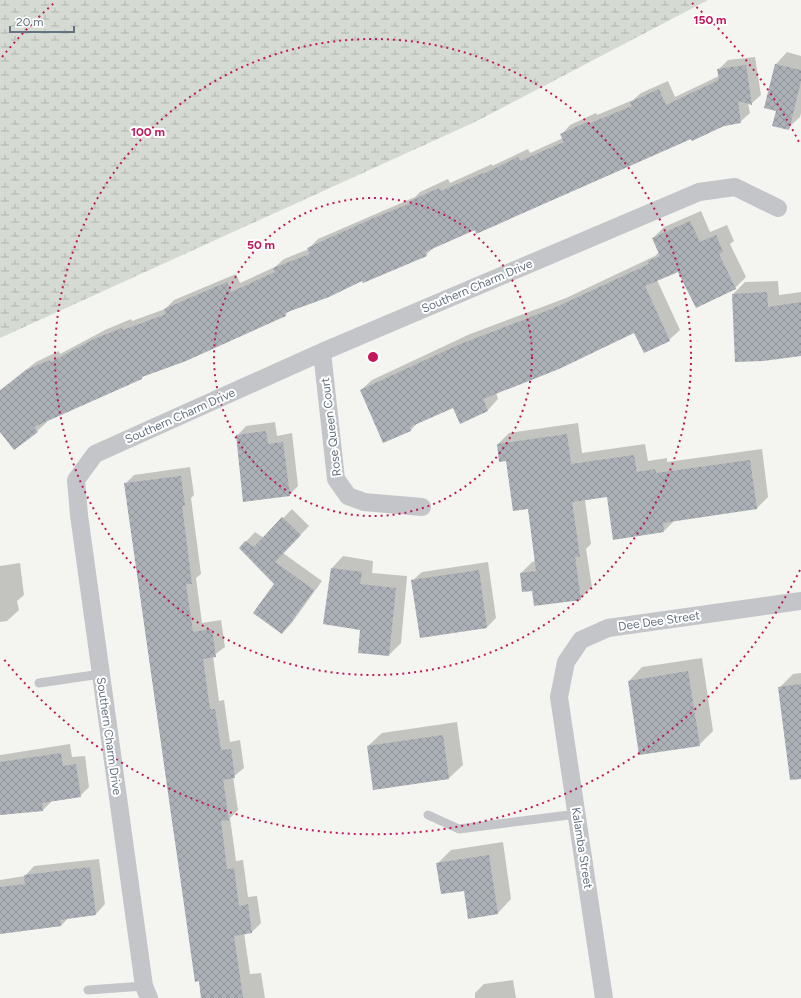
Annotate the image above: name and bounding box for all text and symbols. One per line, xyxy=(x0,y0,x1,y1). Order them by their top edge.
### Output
scale bar xyxy=(10,8,74,34)
text: 150 m xyxy=(693,13,727,27)
text: 20 m xyxy=(16,15,44,29)
text: 100 m xyxy=(131,125,165,139)
text: 50 m xyxy=(247,238,275,252)
street label: Southern Charm Drive xyxy=(420,256,535,316)
centre of rings xyxy=(366,350,380,364)
street label: Rose Queen Court xyxy=(318,376,344,477)
street label: Southern Charm Drive xyxy=(123,385,238,447)
street label: Dee Dee Street xyxy=(617,608,701,634)
street label: Southern Charm Drive xyxy=(94,676,124,796)
street label: Kalamba Street xyxy=(569,806,595,890)

